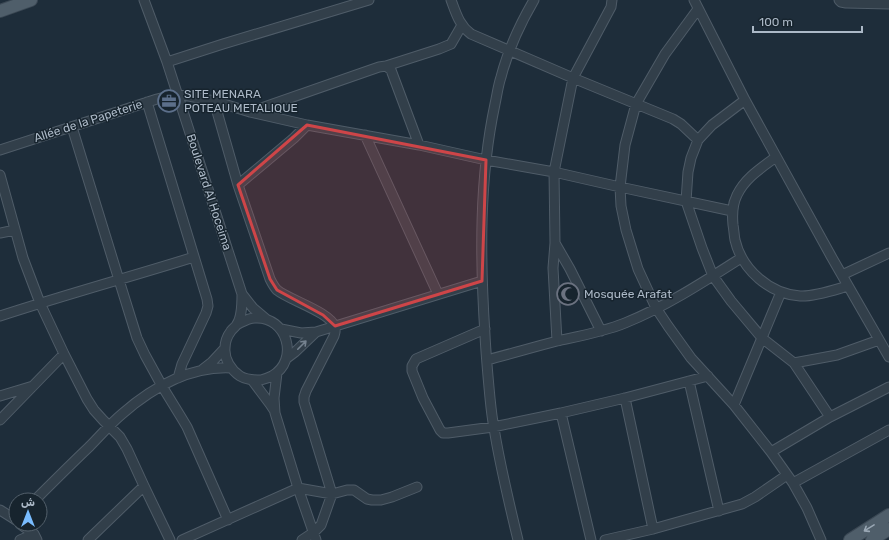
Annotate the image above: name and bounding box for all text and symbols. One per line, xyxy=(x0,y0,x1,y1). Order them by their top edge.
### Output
scale bar xyxy=(753,8,862,34)
text: 100 m xyxy=(759,15,793,29)
place label: SITE MENARA POTEAU METALIQUE xyxy=(184,87,298,115)
office icon: SITE MENARA POTEAU METALIQUE xyxy=(156,88,182,114)
street label: Allée de la Papeterie xyxy=(32,97,144,145)
street label: Boulevard Al Hoceima xyxy=(184,132,234,252)
mosque icon: Mosquée Arafat xyxy=(555,281,581,307)
place label: Mosquée Arafat xyxy=(584,287,672,301)
one-way arrow xyxy=(297,340,307,350)
north arrow xyxy=(8,492,48,532)
text: ش xyxy=(21,496,35,509)
one-way arrow xyxy=(863,524,875,532)

